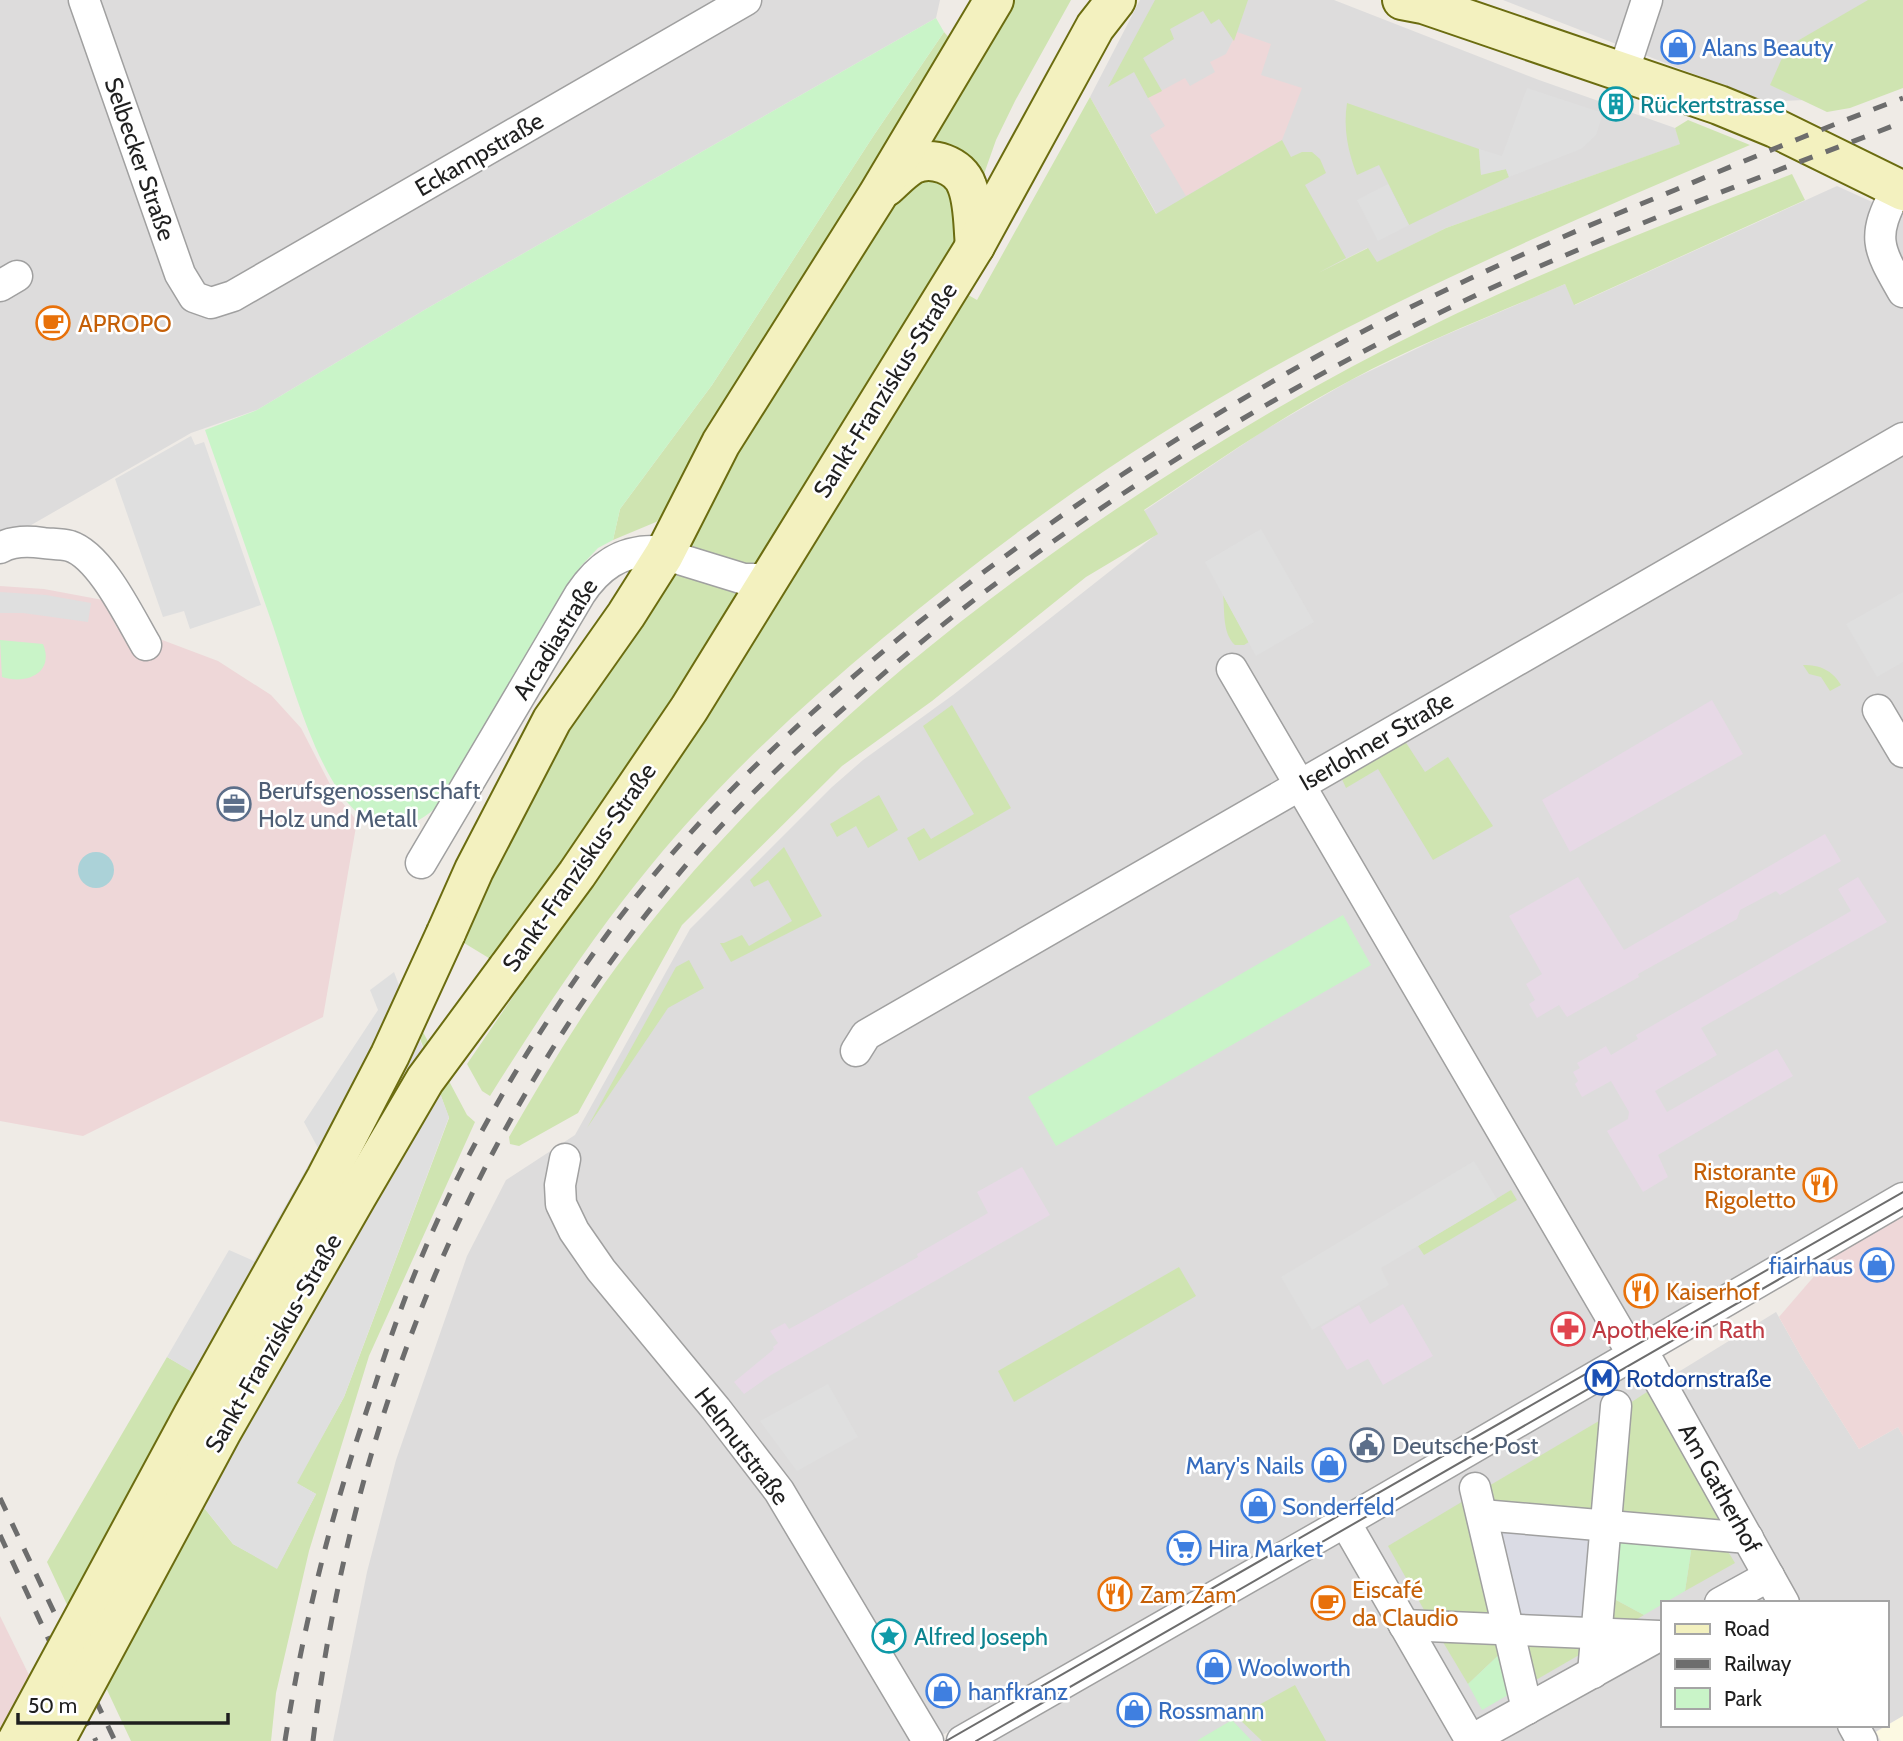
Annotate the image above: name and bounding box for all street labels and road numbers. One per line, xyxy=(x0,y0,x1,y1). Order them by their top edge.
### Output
street label: Selbecker Straße xyxy=(99,74,181,244)
street label: Eckampstraße xyxy=(410,106,548,202)
street label: Sankt-Franziskus-Straße xyxy=(807,277,963,503)
street label: Arcadiastraße xyxy=(506,573,604,705)
street label: Iserlohner Straße xyxy=(1294,685,1458,797)
street label: Sankt-Franziskus-Straße xyxy=(496,757,662,977)
street label: Sankt-Franziskus-Straße xyxy=(198,1228,348,1458)
street label: Helmutstraße xyxy=(689,1382,795,1510)
street label: Am Gatherhof xyxy=(1672,1418,1768,1558)

